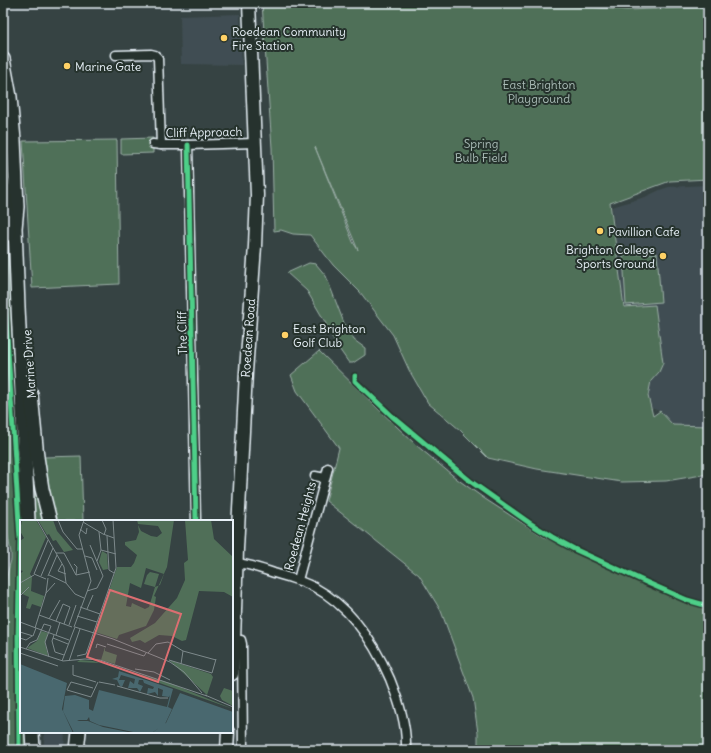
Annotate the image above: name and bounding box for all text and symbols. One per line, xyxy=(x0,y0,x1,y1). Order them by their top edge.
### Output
place label: Roedean Community Fire Station xyxy=(232,24,346,53)
marker: Roedean Community Fire Station xyxy=(219,33,229,43)
place label: Marine Gate xyxy=(75,59,141,74)
marker: Marine Gate xyxy=(62,61,72,71)
park label: East Brighton Playground xyxy=(503,77,575,106)
street label: Cliff Approach xyxy=(166,124,243,140)
park label: Spring Bulb Field xyxy=(455,136,507,165)
place label: Pavillion Cafe xyxy=(608,224,680,239)
marker: Pavillion Cafe xyxy=(595,226,605,236)
place label: Brighton College Sports Ground xyxy=(566,242,655,271)
marker: Brighton College Sports Ground xyxy=(658,251,668,261)
street label: Roedean Road xyxy=(238,298,258,378)
street label: The Cliff xyxy=(174,310,190,355)
place label: East Brighton Golf Club xyxy=(293,321,366,350)
street label: Marine Drive xyxy=(19,329,39,399)
marker: East Brighton Golf Club xyxy=(280,330,290,340)
street label: Roedean Heights xyxy=(281,480,319,572)
inset map xyxy=(20,520,233,733)

